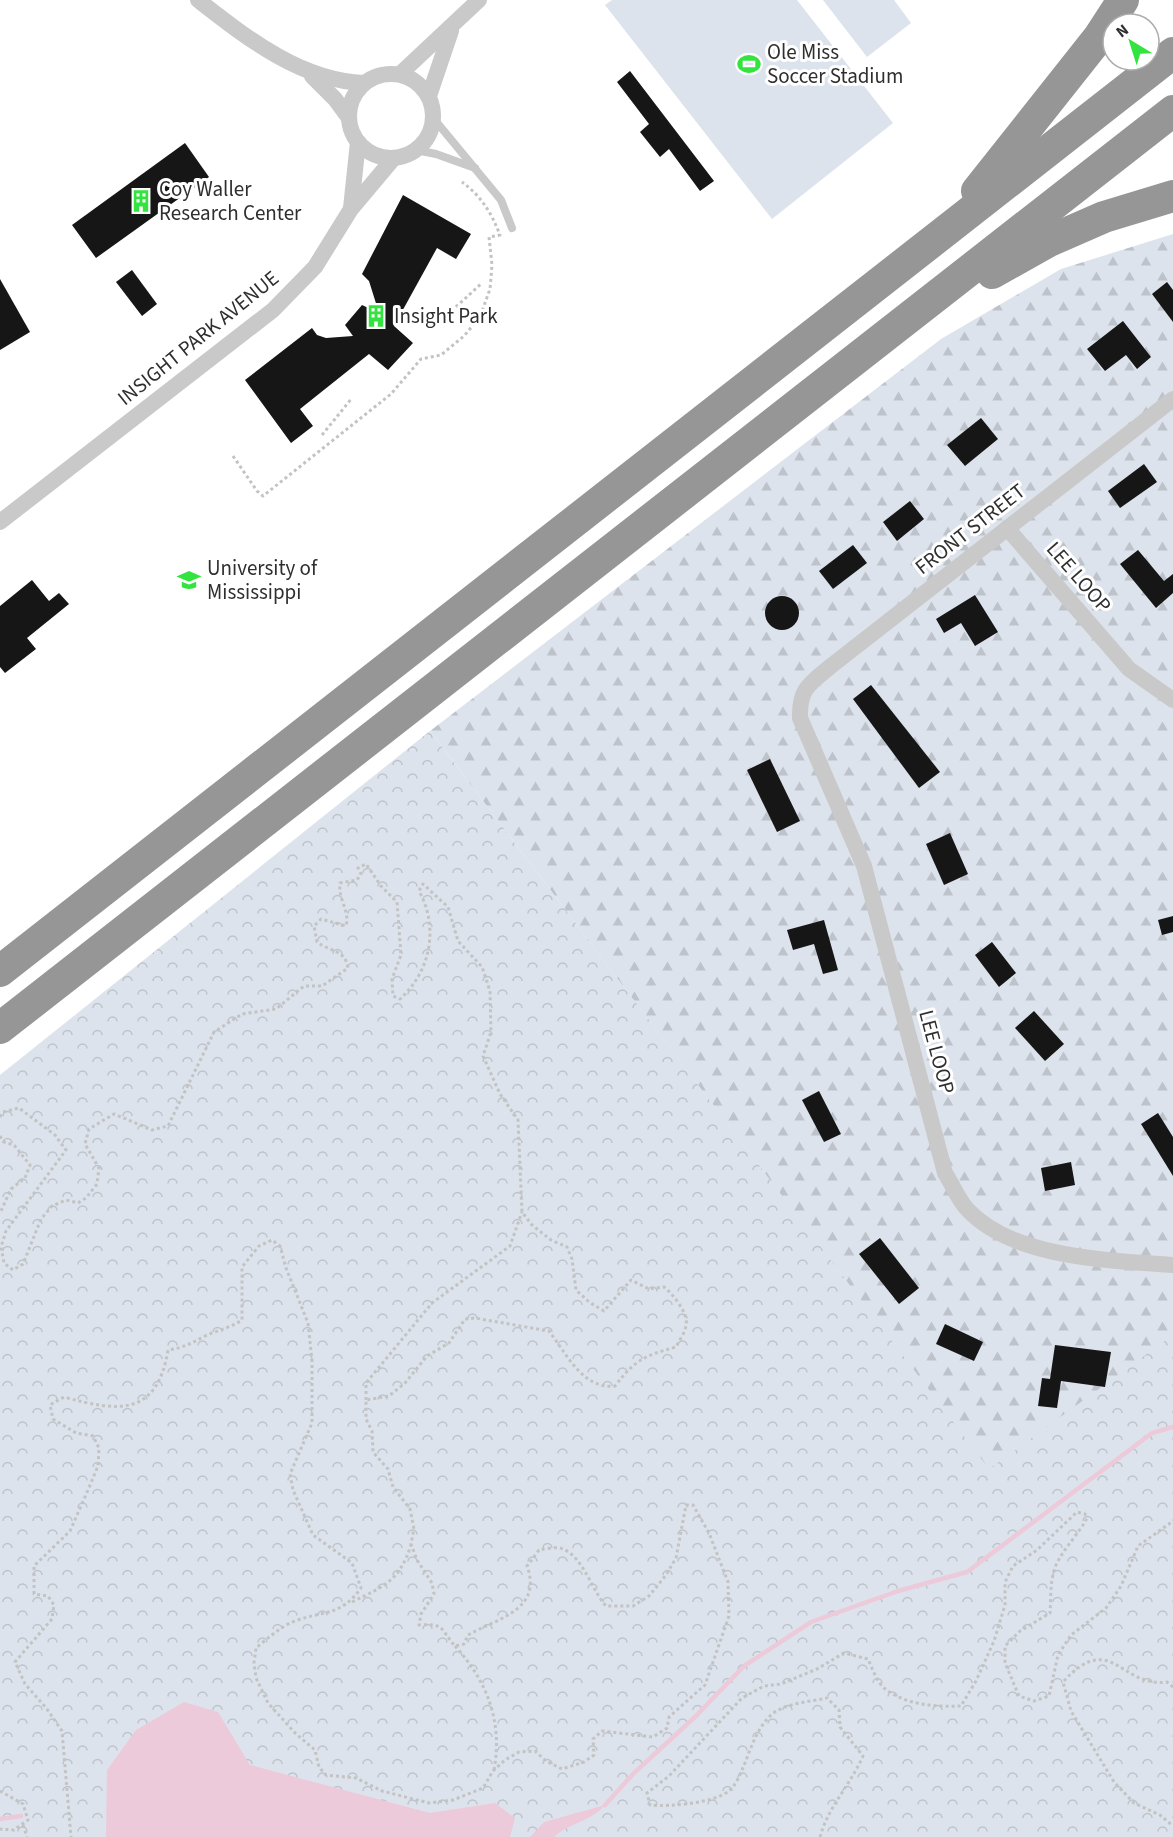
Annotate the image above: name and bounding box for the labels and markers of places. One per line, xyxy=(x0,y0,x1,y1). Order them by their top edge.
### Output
place label: Ole Miss Soccer Stadium xyxy=(767,37,903,91)
sports icon: Ole Miss Soccer Stadium xyxy=(736,51,762,77)
place label: Coy Waller Research Center xyxy=(159,174,302,228)
building icon: Coy Waller Research Center xyxy=(128,188,154,214)
place label: Insight Park xyxy=(394,301,498,331)
building icon: Insight Park xyxy=(363,303,389,329)
place label: University of Mississippi xyxy=(207,553,318,607)
school or university icon: University of Mississippi xyxy=(176,567,202,593)

